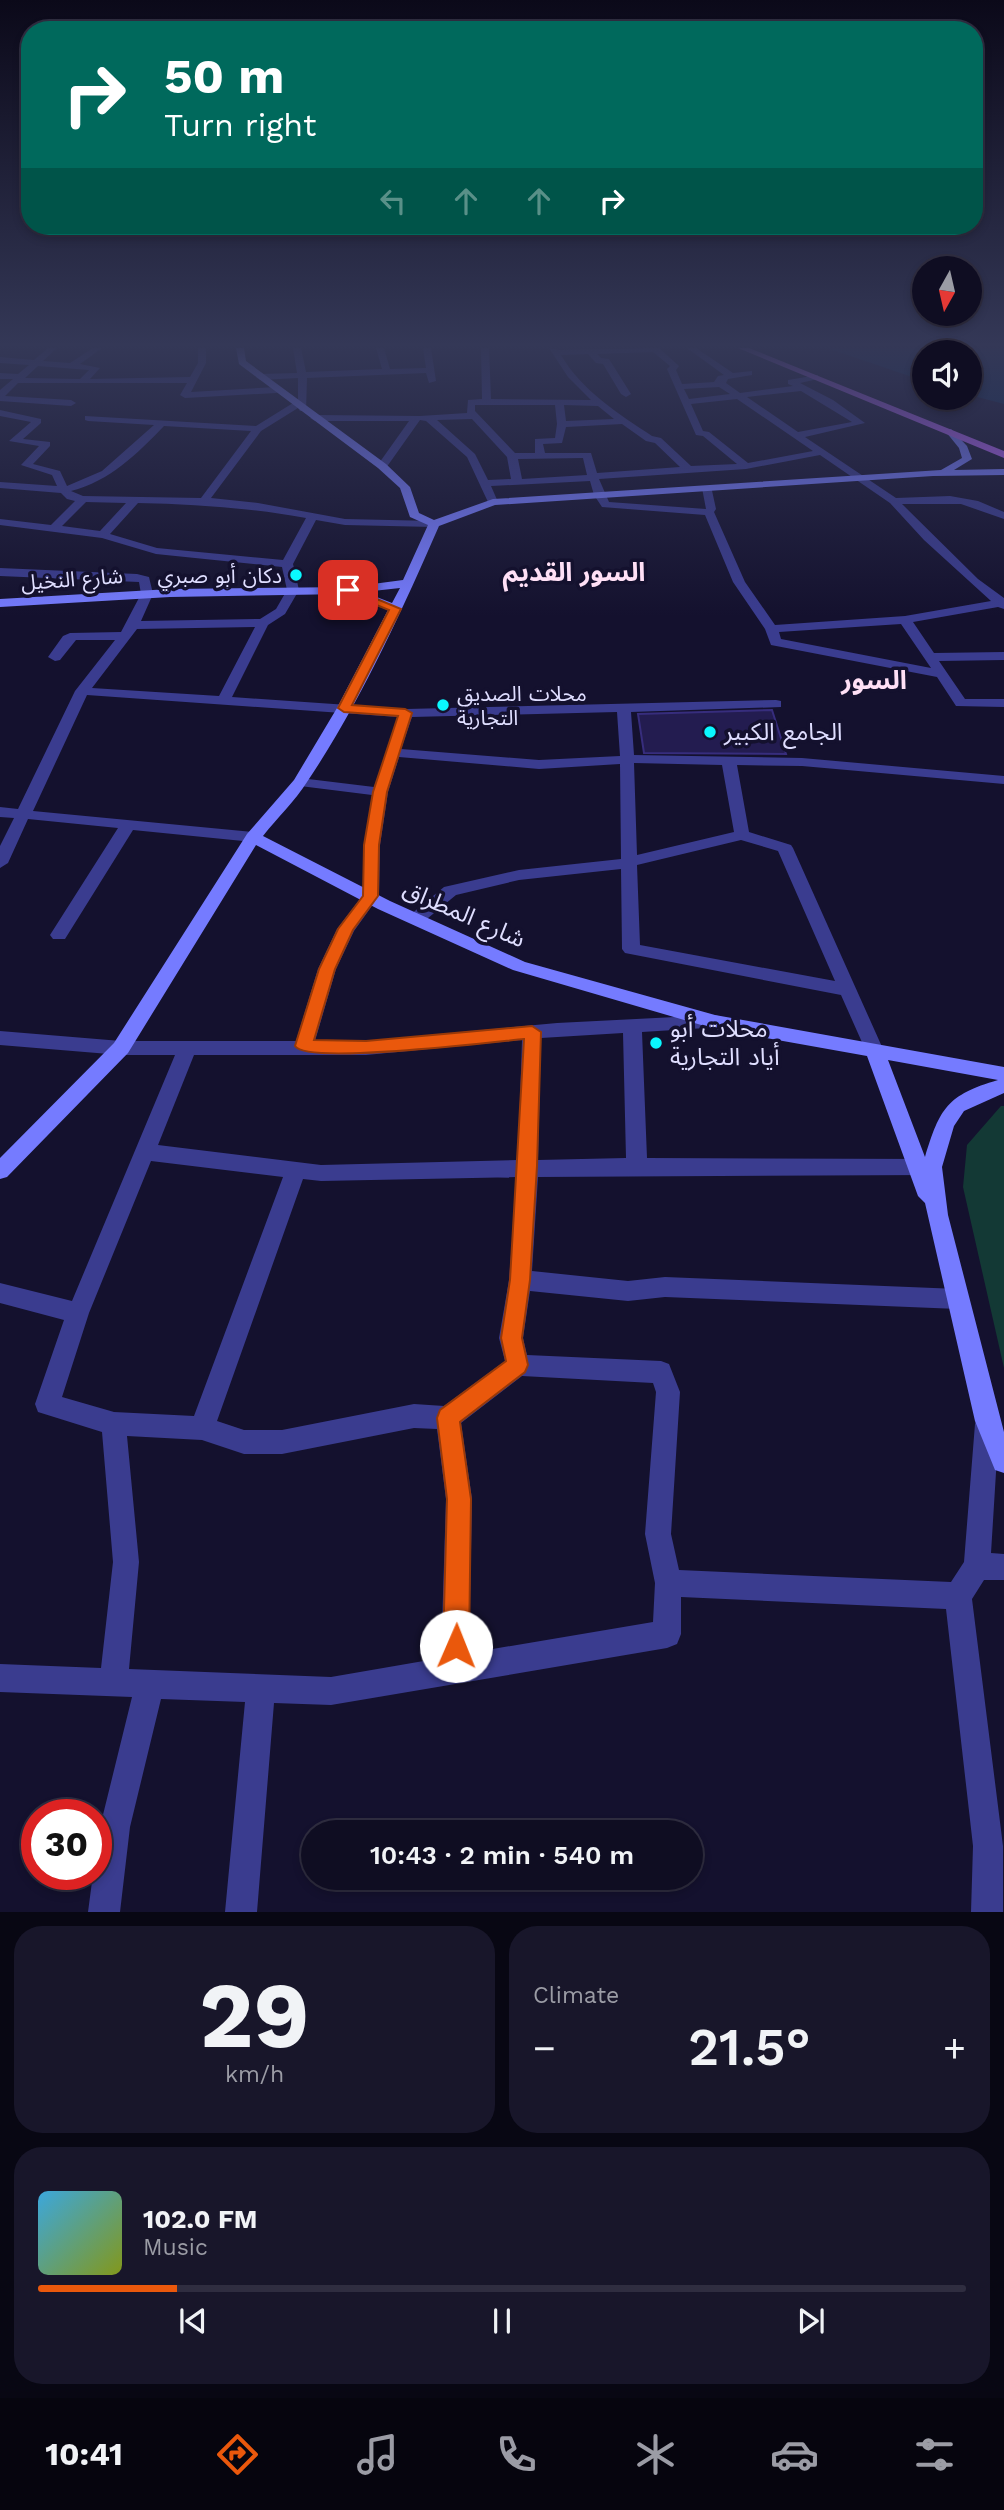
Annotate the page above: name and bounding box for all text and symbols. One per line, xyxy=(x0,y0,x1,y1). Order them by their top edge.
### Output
text: 50 m xyxy=(164,47,284,105)
icon: right xyxy=(49,49,140,140)
text: Turn right xyxy=(164,106,316,144)
icon: left xyxy=(374,182,412,220)
icon: ahead xyxy=(447,182,485,220)
icon: ahead xyxy=(520,182,558,220)
icon: right xyxy=(593,182,631,220)
north arrow xyxy=(912,256,982,326)
map controls xyxy=(912,256,982,410)
button: sound xyxy=(912,340,982,410)
district label: السور القديم xyxy=(503,557,645,592)
pin xyxy=(318,560,378,620)
street label: شارع النخيل xyxy=(20,563,124,598)
place label: دكان أبو صبري xyxy=(158,563,282,591)
marker: دكان أبو صبري xyxy=(288,567,304,583)
icon: arrive xyxy=(329,571,367,609)
district label: السور xyxy=(840,665,907,695)
place label: محلات الصديق التجارية xyxy=(457,681,587,730)
marker: محلات الصديق التجارية xyxy=(435,697,451,713)
place label: الجامع الكبير xyxy=(723,718,843,749)
marker: الجامع الكبير xyxy=(702,724,718,740)
street label: شارع المطراق xyxy=(397,875,530,956)
place label: محلات أبو أياد التجارية xyxy=(670,1013,780,1071)
marker: محلات أبو أياد التجارية xyxy=(648,1035,664,1051)
position arrow xyxy=(419,1609,493,1683)
speed limit sign: 30 xyxy=(21,1799,112,1890)
text: 10:43 · 2 min · 540 m xyxy=(370,1840,634,1870)
text: 29 xyxy=(199,1962,310,2069)
text: Climate xyxy=(533,1982,619,2009)
text: 21.5° xyxy=(688,2017,811,2078)
text: − xyxy=(533,2026,556,2070)
text: + xyxy=(943,2026,966,2070)
text: km/h xyxy=(225,2061,284,2088)
text: 102.0 FM xyxy=(143,2204,258,2234)
text: Music xyxy=(143,2234,208,2261)
icon: previous xyxy=(174,2302,212,2340)
icon: pause xyxy=(483,2302,521,2340)
icon: next xyxy=(792,2302,830,2340)
icon: directions xyxy=(213,2430,262,2479)
icon: music xyxy=(353,2430,402,2479)
icon: phone xyxy=(492,2430,541,2479)
icon: climate xyxy=(631,2430,680,2479)
icon: car xyxy=(770,2430,819,2479)
icon: filters xyxy=(910,2430,959,2479)
text: 10:41 xyxy=(45,2435,123,2473)

